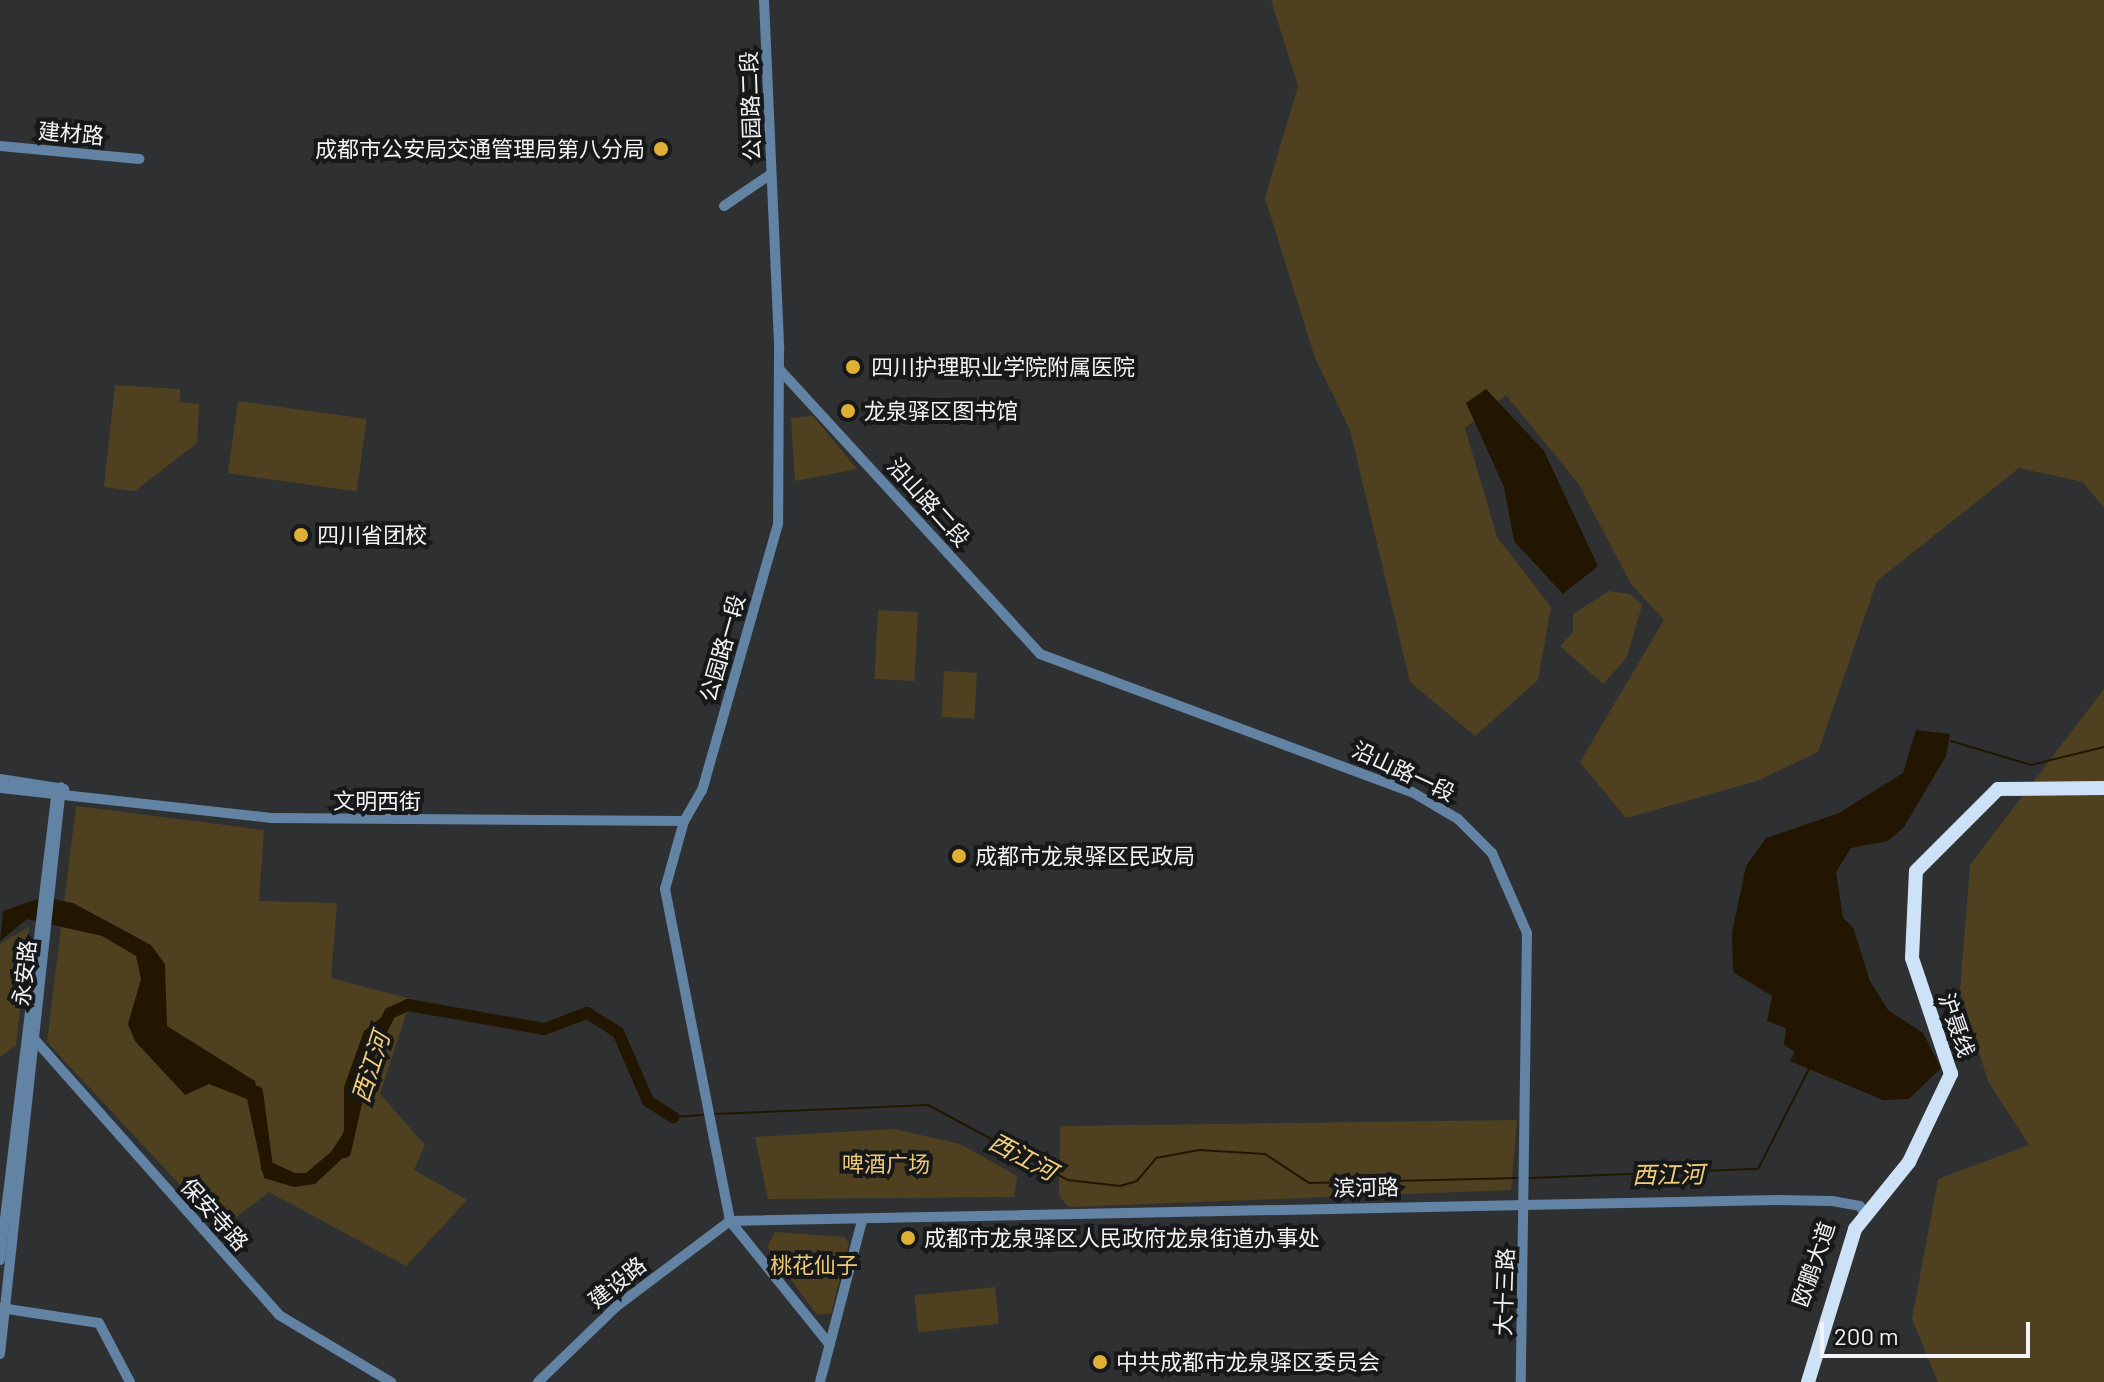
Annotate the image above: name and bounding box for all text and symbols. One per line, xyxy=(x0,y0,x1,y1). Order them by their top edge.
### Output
street label: 公园路二段 xyxy=(735,51,765,161)
street label: 建材路 xyxy=(37,117,105,149)
place label: 成都市公安局交通管理局第八分局 xyxy=(315,136,645,162)
marker: 成都市公安局交通管理局第八分局 xyxy=(652,140,670,158)
place label: 四川护理职业学院附属医院 xyxy=(871,354,1135,380)
marker: 四川护理职业学院附属医院 xyxy=(842,356,864,378)
place label: 龙泉驿区图书馆 xyxy=(864,398,1018,424)
marker: 龙泉驿区图书馆 xyxy=(839,402,857,420)
street label: 沿山路二段 xyxy=(882,452,976,552)
place label: 四川省团校 xyxy=(317,522,427,548)
marker: 四川省团校 xyxy=(292,526,310,544)
street label: 公园路一段 xyxy=(694,591,750,705)
street label: 沿山路一段 xyxy=(1349,736,1459,806)
street label: 文明西街 xyxy=(333,788,421,814)
place label: 成都市龙泉驿区民政局 xyxy=(975,843,1195,869)
marker: 成都市龙泉驿区民政局 xyxy=(950,847,968,865)
street label: 永安路 xyxy=(7,939,41,1007)
street label: 沪聂线 xyxy=(1934,990,1980,1060)
water label: 西江河 xyxy=(345,1028,395,1106)
water label: 西江河 xyxy=(984,1126,1062,1186)
park label: 啤酒广场 xyxy=(842,1151,930,1177)
water label: 西江河 xyxy=(1632,1159,1704,1189)
street label: 保安寺路 xyxy=(176,1172,254,1256)
street label: 滨河路 xyxy=(1333,1173,1399,1201)
street label: 欧鹏大道 xyxy=(1786,1218,1840,1310)
place label: 成都市龙泉驿区人民政府龙泉街道办事处 xyxy=(924,1225,1320,1251)
marker: 成都市龙泉驿区人民政府龙泉街道办事处 xyxy=(899,1229,917,1247)
street label: 大十三路 xyxy=(1489,1248,1519,1336)
street label: 建设路 xyxy=(583,1251,651,1313)
park label: 桃花仙子 xyxy=(770,1252,858,1278)
scale bar xyxy=(1824,1306,2034,1356)
text: 200 m xyxy=(1834,1321,1899,1350)
place label: 中共成都市龙泉驿区委员会 xyxy=(1116,1349,1380,1375)
marker: 中共成都市龙泉驿区委员会 xyxy=(1091,1353,1109,1371)

